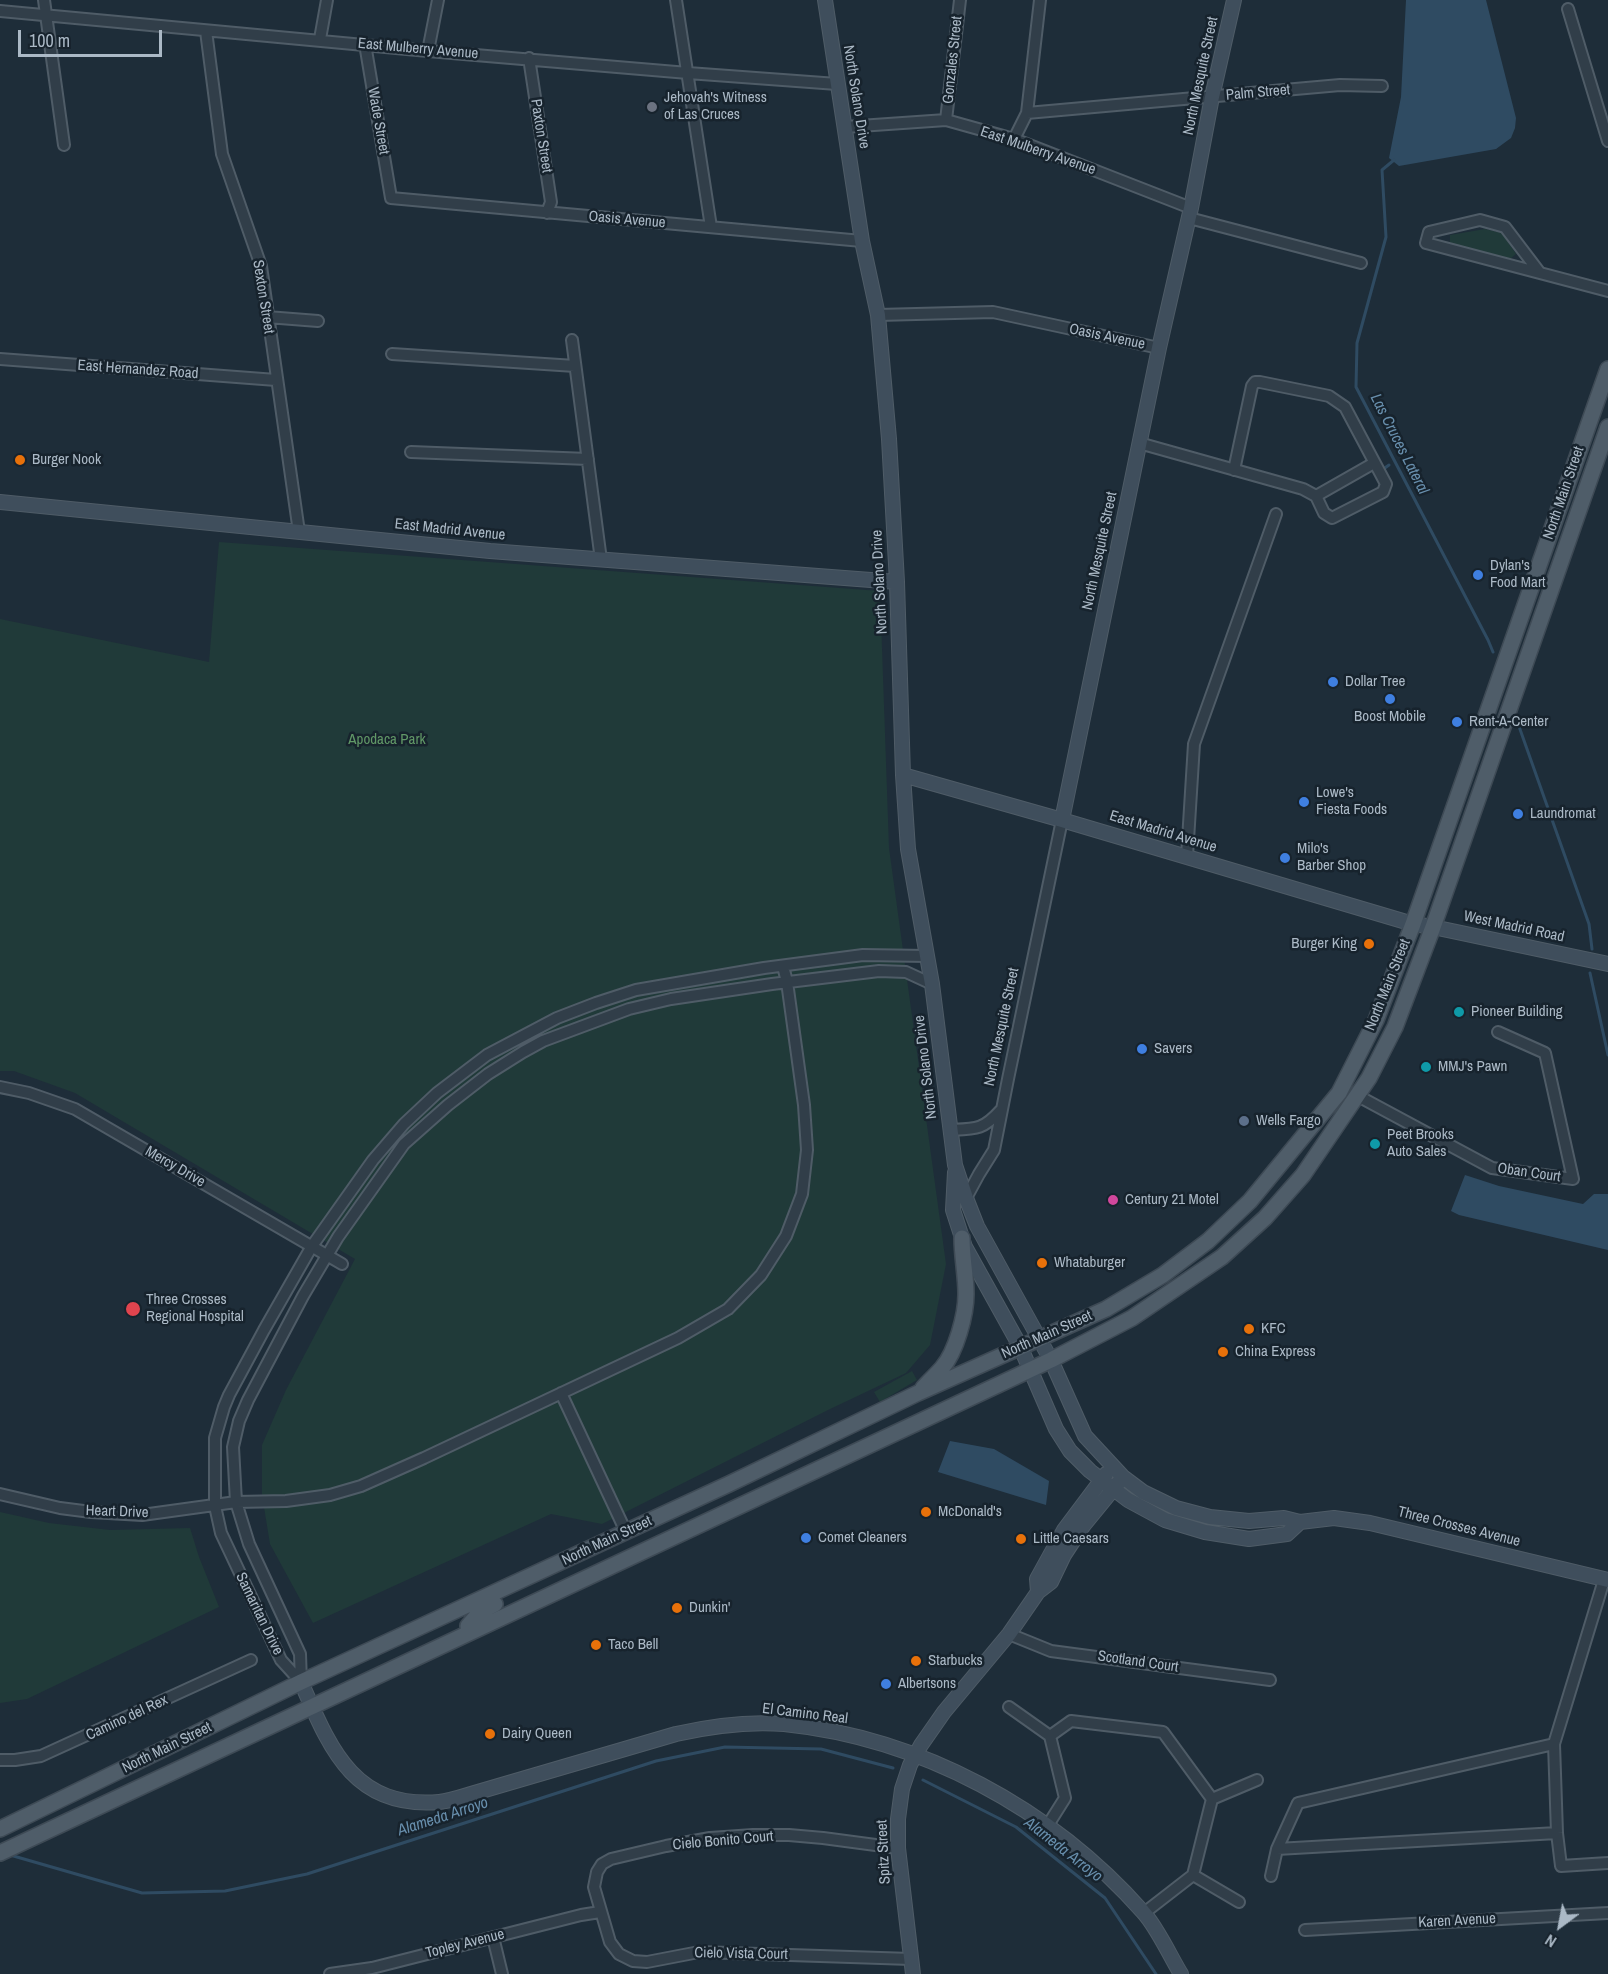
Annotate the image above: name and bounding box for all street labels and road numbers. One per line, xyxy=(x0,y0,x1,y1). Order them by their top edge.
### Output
street label: Gonzales Street xyxy=(939,15,967,105)
street label: North Mesquite Street xyxy=(1180,15,1222,137)
street label: East Mulberry Avenue xyxy=(357,35,479,63)
street label: North Solano Drive xyxy=(839,44,873,150)
street label: Palm Street xyxy=(1225,81,1291,105)
street label: Wade Street xyxy=(363,86,393,156)
street label: Paxton Street xyxy=(526,98,556,174)
street label: East Mulberry Avenue xyxy=(978,123,1098,179)
street label: Oasis Avenue xyxy=(588,208,666,232)
street label: Sexton Street xyxy=(248,259,278,335)
street label: Oasis Avenue xyxy=(1067,320,1147,354)
street label: East Hernandez Road xyxy=(77,357,199,383)
street label: North Main Street xyxy=(1540,444,1588,542)
street label: North Mesquite Street xyxy=(1079,490,1121,612)
street label: East Madrid Avenue xyxy=(394,515,506,545)
street label: North Solano Drive xyxy=(868,529,892,635)
street label: East Madrid Avenue xyxy=(1107,807,1219,857)
street label: West Madrid Road xyxy=(1462,908,1566,946)
street label: North Main Street xyxy=(1361,937,1415,1033)
street label: North Mesquite Street xyxy=(981,966,1023,1088)
street label: North Solano Drive xyxy=(911,1014,941,1120)
street label: Mercy Drive xyxy=(142,1143,208,1191)
street label: Oban Court xyxy=(1496,1160,1562,1186)
street label: North Main Street xyxy=(999,1307,1095,1363)
street label: Heart Drive xyxy=(85,1502,149,1522)
street label: Three Crosses Avenue xyxy=(1396,1503,1522,1551)
street label: North Main Street xyxy=(559,1512,655,1570)
street label: Samaritan Drive xyxy=(231,1570,287,1658)
street label: Scotland Court xyxy=(1096,1647,1180,1677)
street label: Camino del Rex xyxy=(83,1691,171,1745)
street label: El Camino Real xyxy=(761,1700,849,1728)
street label: North Main Street xyxy=(119,1719,215,1777)
street label: Spitz Street xyxy=(873,1819,895,1885)
street label: Cielo Bonito Court xyxy=(672,1828,774,1854)
street label: Karen Avenue xyxy=(1418,1910,1496,1932)
street label: Topley Avenue xyxy=(424,1926,506,1962)
street label: Cielo Vista Court xyxy=(694,1944,788,1964)

